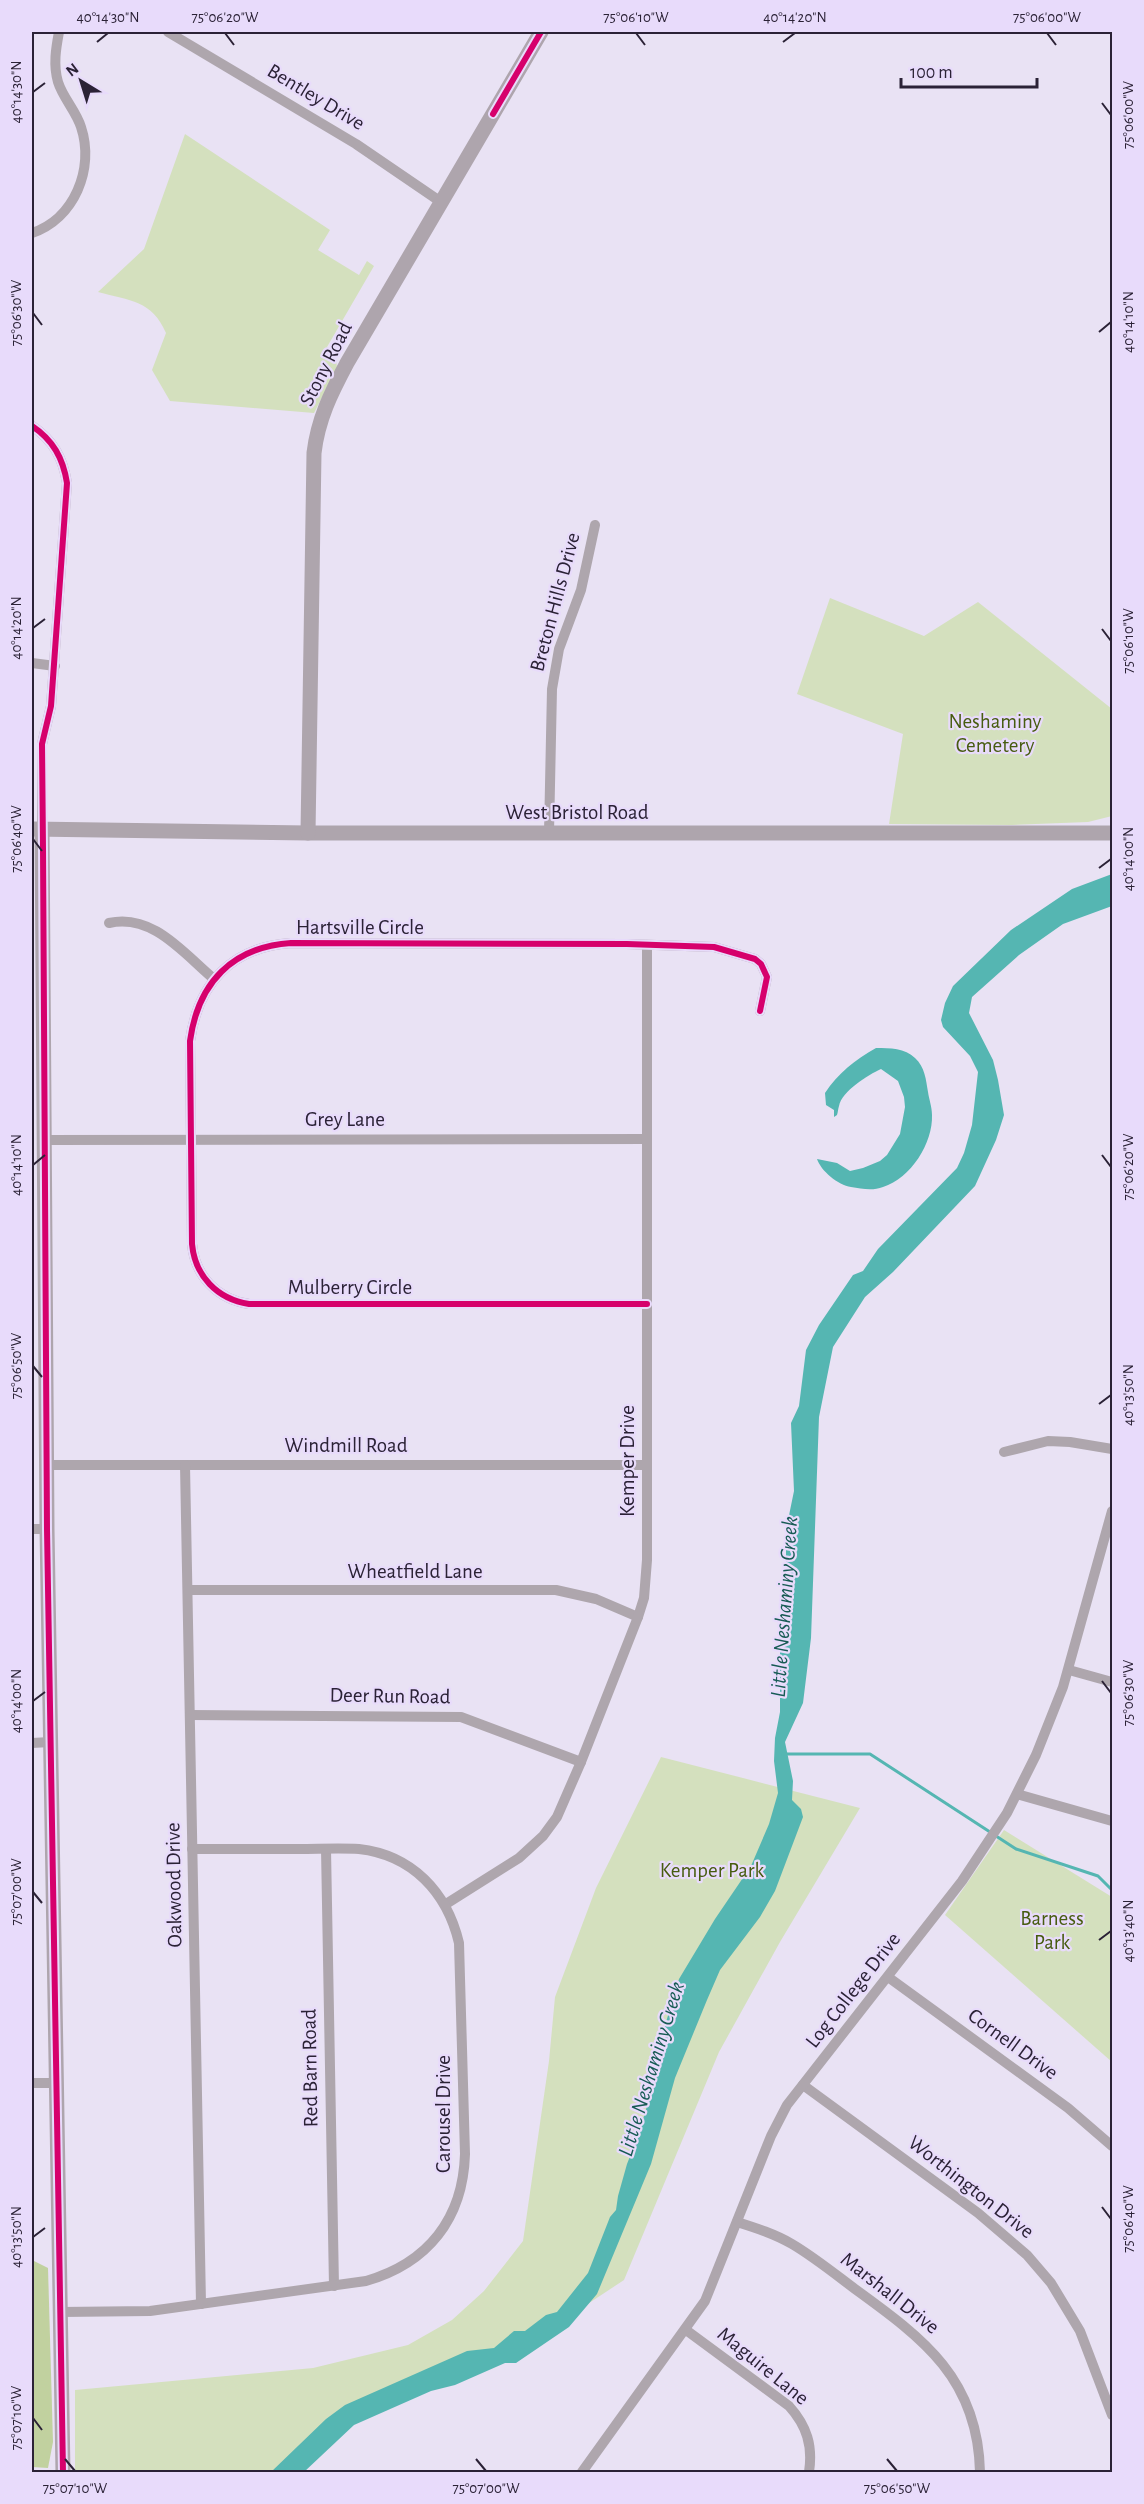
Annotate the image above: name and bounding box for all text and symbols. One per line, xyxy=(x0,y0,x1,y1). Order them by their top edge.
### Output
text: 40°14'30"N xyxy=(77,10,139,25)
text: 75°06'20"W xyxy=(192,10,259,25)
text: 75°06'10"W xyxy=(603,10,669,25)
text: 40°14'20"N xyxy=(763,10,827,25)
text: 75°06'00"W xyxy=(1013,10,1082,25)
north arrow xyxy=(51,51,111,111)
scale bar xyxy=(901,51,1038,89)
text: N xyxy=(63,60,82,80)
street label: Bentley Drive xyxy=(264,60,368,134)
text: 40°14'30"N xyxy=(9,61,24,123)
text: 100 m xyxy=(910,64,953,82)
text: 75°06'00"W xyxy=(1121,80,1136,149)
text: 75°06'30"W xyxy=(9,279,24,346)
text: 40°14'10"N xyxy=(1121,291,1136,353)
street label: Stony Road xyxy=(296,319,356,409)
street label: Breton Hills Drive xyxy=(526,530,584,674)
text: 40°14'20"N xyxy=(9,596,24,660)
text: 75°06'10"W xyxy=(1121,608,1136,674)
park label: Neshaminy Cemetery xyxy=(948,711,1042,756)
street label: West Bristol Road xyxy=(505,802,649,823)
text: 75°06'40"W xyxy=(9,805,24,873)
text: 40°14'00"N xyxy=(1121,827,1136,891)
street label: Hartsville Circle xyxy=(296,917,424,938)
street label: Grey Lane xyxy=(305,1109,385,1130)
text: 75°06'20"W xyxy=(1121,1133,1136,1200)
text: 40°14'10"N xyxy=(9,1134,24,1196)
street label: Mulberry Circle xyxy=(288,1277,412,1298)
text: 75°06'50"W xyxy=(9,1332,24,1399)
text: 40°13'50"N xyxy=(1121,1364,1136,1426)
street label: Kemper Drive xyxy=(617,1405,638,1517)
street label: Windmill Road xyxy=(284,1435,408,1456)
water label: Little Neshaminy Creek xyxy=(767,1516,801,1698)
street label: Wheatfield Lane xyxy=(347,1561,483,1582)
text: 75°06'30"W xyxy=(1121,1659,1136,1726)
text: 40°14'00"N xyxy=(9,1669,24,1733)
street label: Deer Run Road xyxy=(329,1684,451,1708)
street label: Oakwood Drive xyxy=(162,1822,186,1948)
text: 75°07'00"W xyxy=(9,1858,24,1926)
park label: Kemper Park xyxy=(660,1860,765,1881)
text: 40°13'40"N xyxy=(1121,1900,1136,1962)
park label: Barness Park xyxy=(1020,1908,1084,1953)
street label: Log College Drive xyxy=(802,1928,904,2052)
water label: Little Neshaminy Creek xyxy=(614,1979,688,2159)
street label: Cornell Drive xyxy=(964,2005,1062,2083)
street label: Red Barn Road xyxy=(298,2008,322,2127)
street label: Carousel Drive xyxy=(433,2055,454,2173)
street label: Worthington Drive xyxy=(904,2132,1038,2242)
text: 75°06'40"W xyxy=(1121,2185,1136,2253)
text: 40°13'50"N xyxy=(9,2206,24,2268)
street label: Marshall Drive xyxy=(837,2248,943,2338)
street label: Maguire Lane xyxy=(713,2323,813,2409)
text: 75°07'10"W xyxy=(9,2385,24,2450)
text: 75°07'10"W xyxy=(43,2481,108,2496)
text: 75°07'00"W xyxy=(452,2481,520,2496)
text: 75°06'50"W xyxy=(864,2481,931,2496)

